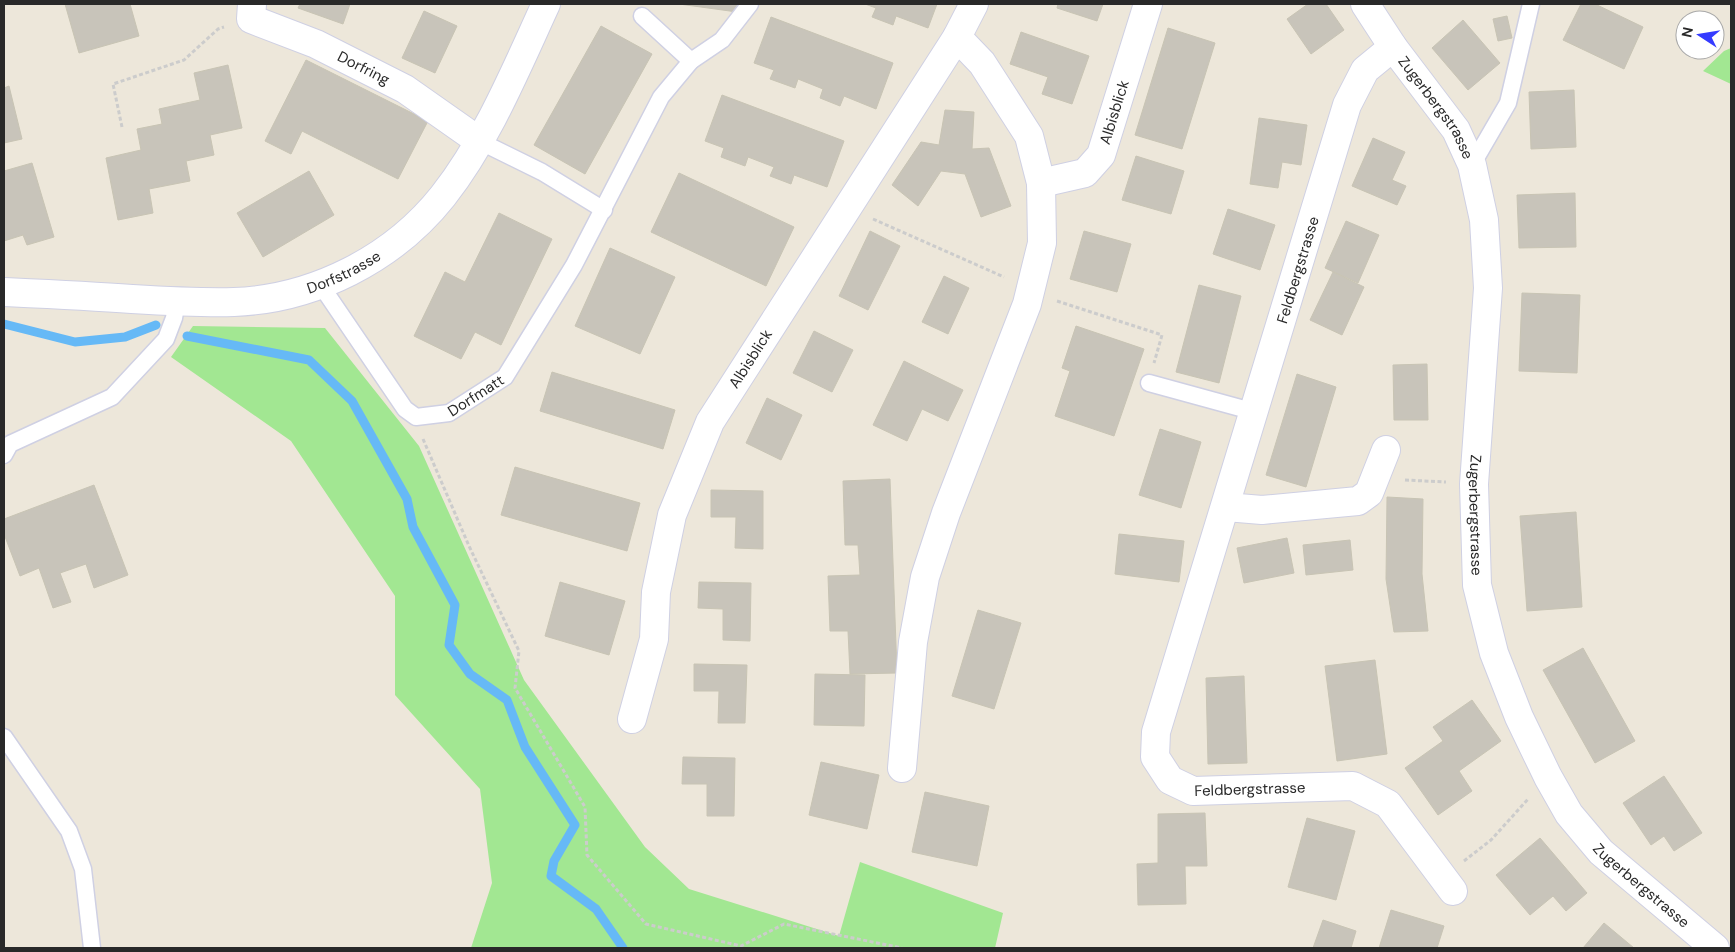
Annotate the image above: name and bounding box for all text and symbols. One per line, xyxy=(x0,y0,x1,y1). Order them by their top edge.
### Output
north arrow xyxy=(1675,10,1725,60)
text: N xyxy=(1677,25,1697,39)
street label: Dorfring xyxy=(334,46,393,90)
street label: Zugerbergstrasse xyxy=(1394,52,1478,162)
street label: Albisblick xyxy=(1095,77,1134,147)
street label: Feldbergstrasse xyxy=(1272,214,1324,326)
street label: Dorfstrasse xyxy=(304,246,385,298)
street label: Albisblick xyxy=(724,325,777,392)
street label: Dorfmatt xyxy=(444,370,508,421)
street label: Zugerbergstrasse xyxy=(1464,454,1487,576)
street label: Feldbergstrasse xyxy=(1194,777,1306,801)
street label: Zugerbergstrasse xyxy=(1588,839,1694,932)

